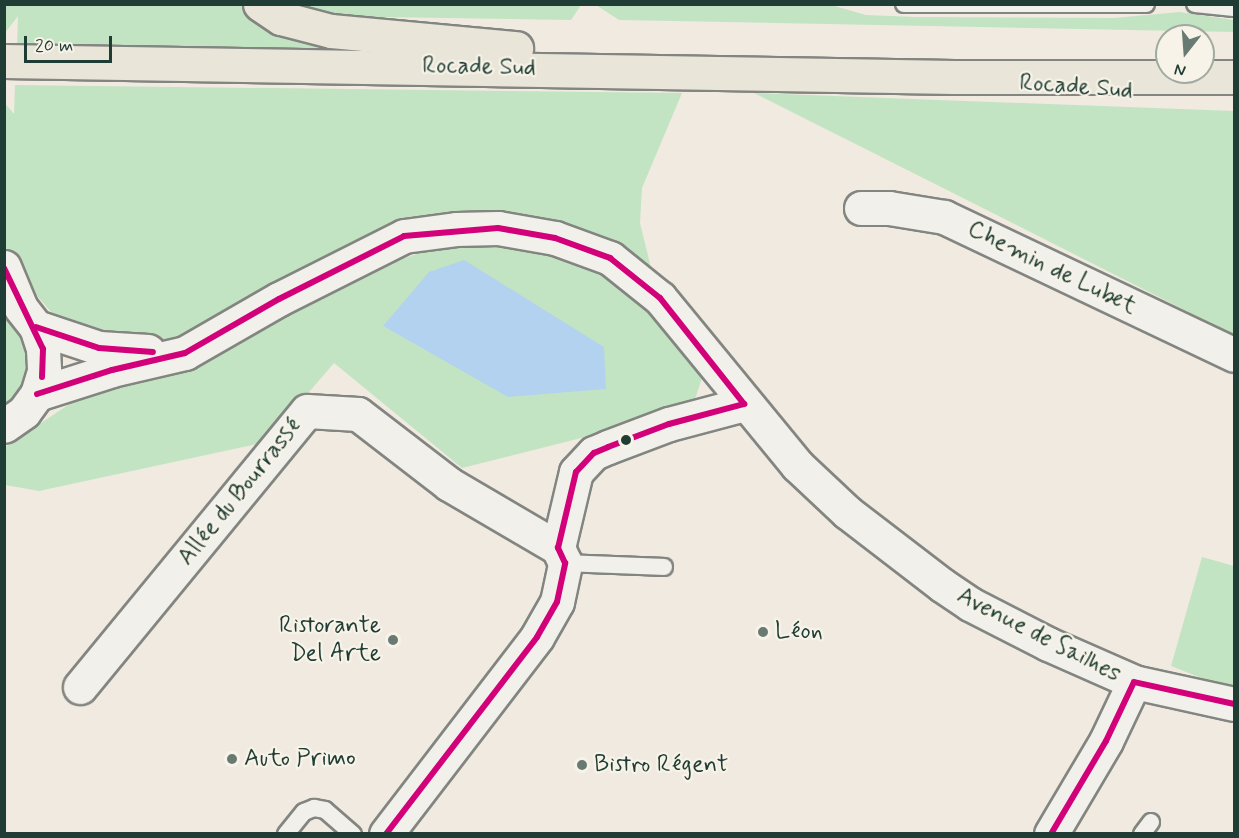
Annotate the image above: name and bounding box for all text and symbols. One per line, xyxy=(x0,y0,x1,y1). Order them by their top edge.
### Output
scale bar xyxy=(27,24,116,62)
north arrow xyxy=(1155,24,1215,84)
text: 20 m xyxy=(35,34,73,58)
street label: Rocade Sud xyxy=(422,52,536,82)
text: N xyxy=(1172,58,1188,81)
street label: Rocade Sud xyxy=(1018,69,1134,105)
street label: Chemin de Lubet xyxy=(963,215,1141,321)
street label: Allée du Bourrassé xyxy=(170,411,310,573)
unlabelled marker xyxy=(620,434,632,446)
street label: Avenue de Sailhes xyxy=(952,581,1126,689)
place label: Ristorante Del Arte xyxy=(279,612,381,668)
place label: Léon xyxy=(775,618,823,646)
marker: Léon xyxy=(756,625,770,639)
marker: Ristorante Del Arte xyxy=(386,633,400,647)
place label: Auto Primo xyxy=(244,745,362,773)
place label: Bistro Régent xyxy=(594,751,728,779)
marker: Auto Primo xyxy=(225,752,239,766)
marker: Bistro Régent xyxy=(575,758,589,772)

